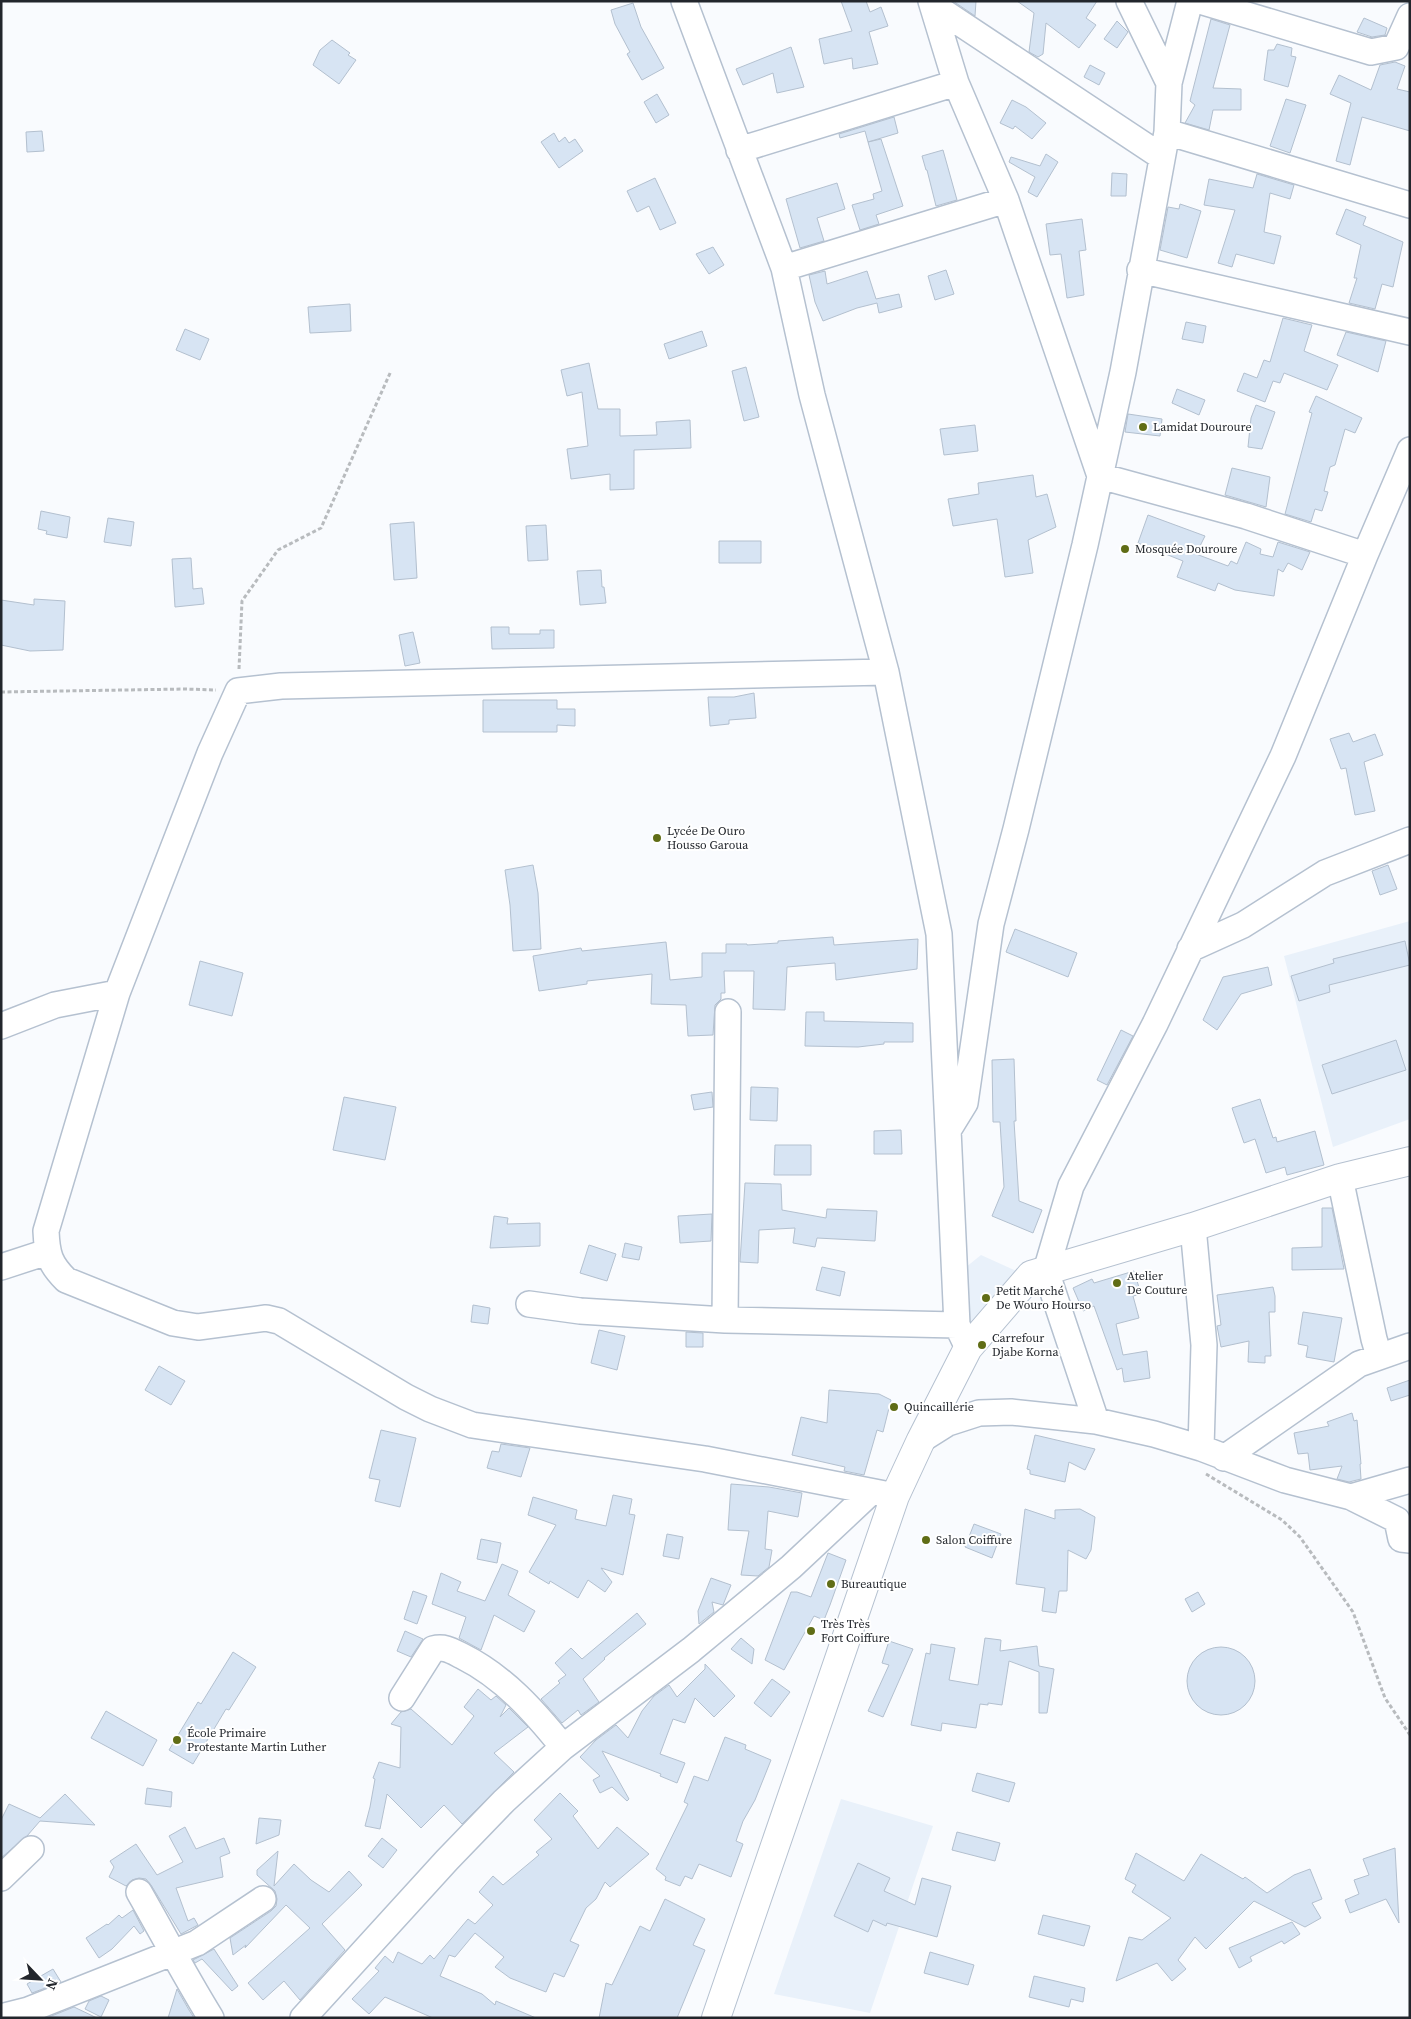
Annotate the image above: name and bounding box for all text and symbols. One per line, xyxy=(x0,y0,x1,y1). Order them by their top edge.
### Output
place label: Lamidat Douroure xyxy=(1153,419,1252,435)
marker: Lamidat Douroure xyxy=(1137,421,1149,433)
place label: Mosquée Douroure xyxy=(1135,541,1237,557)
marker: Mosquée Douroure xyxy=(1119,543,1131,555)
place label: Lycée De Ouro Housso Garoua xyxy=(667,823,749,853)
marker: Lycée De Ouro Housso Garoua xyxy=(651,832,663,844)
place label: Atelier De Couture xyxy=(1127,1268,1187,1298)
marker: Atelier De Couture xyxy=(1111,1277,1123,1289)
place label: Petit Marché De Wouro Hourso xyxy=(996,1283,1091,1313)
marker: Petit Marché De Wouro Hourso xyxy=(980,1292,992,1304)
place label: Carrefour Djabe Korna xyxy=(992,1330,1059,1360)
marker: Carrefour Djabe Korna xyxy=(976,1339,988,1351)
place label: Quincaillerie xyxy=(904,1399,974,1415)
marker: Quincaillerie xyxy=(888,1401,900,1413)
place label: Salon Coiffure xyxy=(936,1532,1012,1548)
marker: Salon Coiffure xyxy=(920,1534,932,1546)
place label: Bureautique xyxy=(841,1576,907,1592)
marker: Bureautique xyxy=(825,1578,837,1590)
place label: Très Très Fort Coiffure xyxy=(821,1616,890,1646)
marker: Très Très Fort Coiffure xyxy=(805,1625,817,1637)
place label: École Primaire Protestante Martin Luther xyxy=(187,1725,326,1755)
marker: École Primaire Protestante Martin Luther xyxy=(171,1734,183,1746)
north arrow xyxy=(15,1954,65,2004)
text: N xyxy=(41,1976,63,1993)

